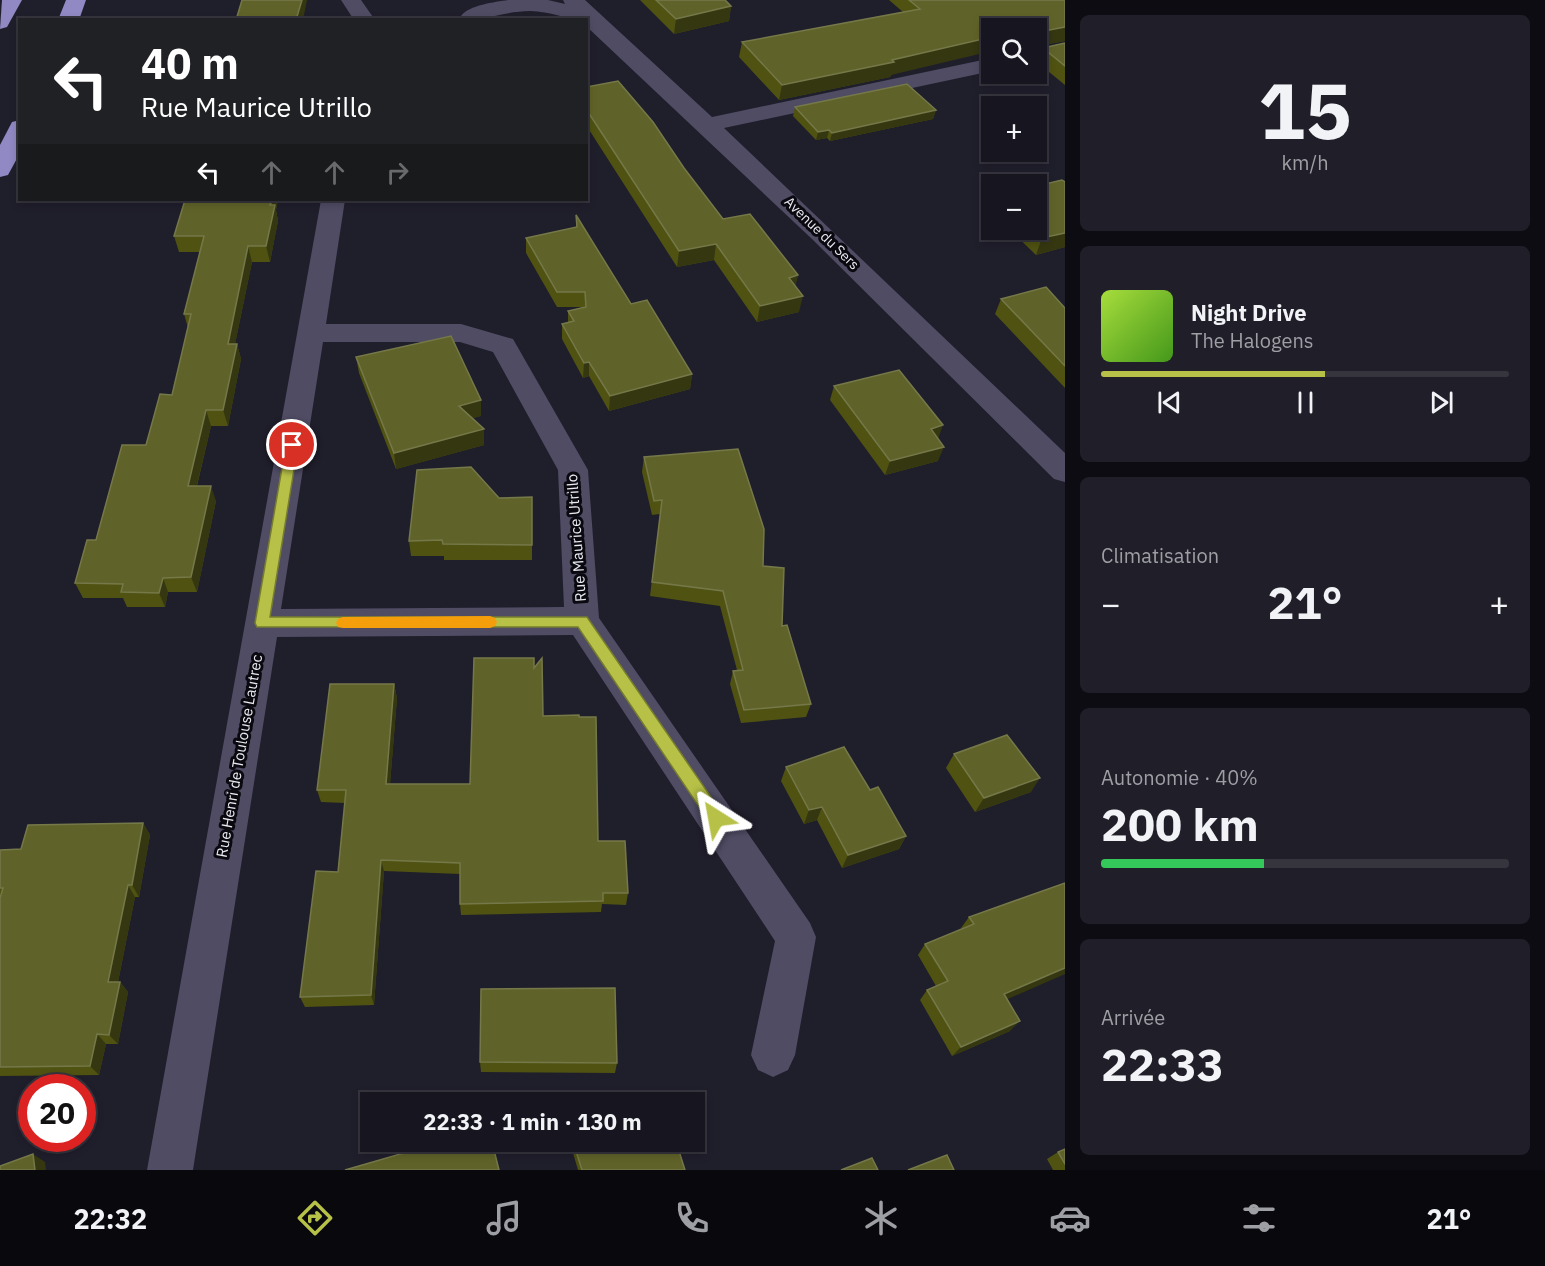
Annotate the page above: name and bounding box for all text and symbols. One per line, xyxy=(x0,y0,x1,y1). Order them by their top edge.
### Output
map controls xyxy=(981,18,1047,240)
button: search xyxy=(981,18,1047,84)
text: 40 m xyxy=(141,36,239,91)
icon: left xyxy=(42,42,120,120)
text: 15 xyxy=(1258,59,1352,160)
text: Rue Maurice Utrillo xyxy=(141,89,372,124)
button: + xyxy=(981,96,1047,162)
text: km/h xyxy=(1281,149,1329,176)
icon: left xyxy=(192,156,225,189)
icon: ahead xyxy=(255,156,288,189)
icon: ahead xyxy=(318,156,351,189)
icon: right xyxy=(381,156,414,189)
button: − xyxy=(981,174,1047,240)
street label: Avenue du Sers xyxy=(781,193,863,273)
text: Night Drive xyxy=(1191,298,1307,327)
text: The Halogens xyxy=(1191,327,1313,354)
icon: previous xyxy=(1153,386,1186,419)
icon: pause xyxy=(1289,386,1322,419)
icon: next xyxy=(1425,386,1458,419)
pin xyxy=(266,419,317,470)
icon: arrive xyxy=(275,428,308,461)
street label: Rue Maurice Utrillo xyxy=(562,473,590,603)
text: Climatisation xyxy=(1101,542,1219,569)
text: 21° xyxy=(1267,573,1343,631)
text: − xyxy=(1101,582,1121,625)
text: + xyxy=(1489,582,1509,625)
street label: Rue Henri de Toulouse Lautrec xyxy=(212,653,266,859)
text: Autonomie · 40% xyxy=(1101,764,1258,791)
position arrow xyxy=(684,786,748,850)
text: 200 km xyxy=(1101,795,1259,853)
text: Arrivée xyxy=(1101,1004,1165,1031)
text: 22:33 xyxy=(1101,1035,1224,1093)
speed limit sign: 20 xyxy=(18,1074,96,1152)
text: 22:33 · 1 min · 130 m xyxy=(423,1107,642,1136)
icon: directions xyxy=(294,1197,336,1239)
icon: music xyxy=(483,1197,525,1239)
icon: phone xyxy=(671,1197,713,1239)
icon: climate xyxy=(860,1197,902,1239)
icon: car xyxy=(1049,1197,1091,1239)
icon: filters xyxy=(1238,1197,1280,1239)
text: 22:32 xyxy=(73,1201,147,1236)
text: 21° xyxy=(1426,1201,1472,1236)

